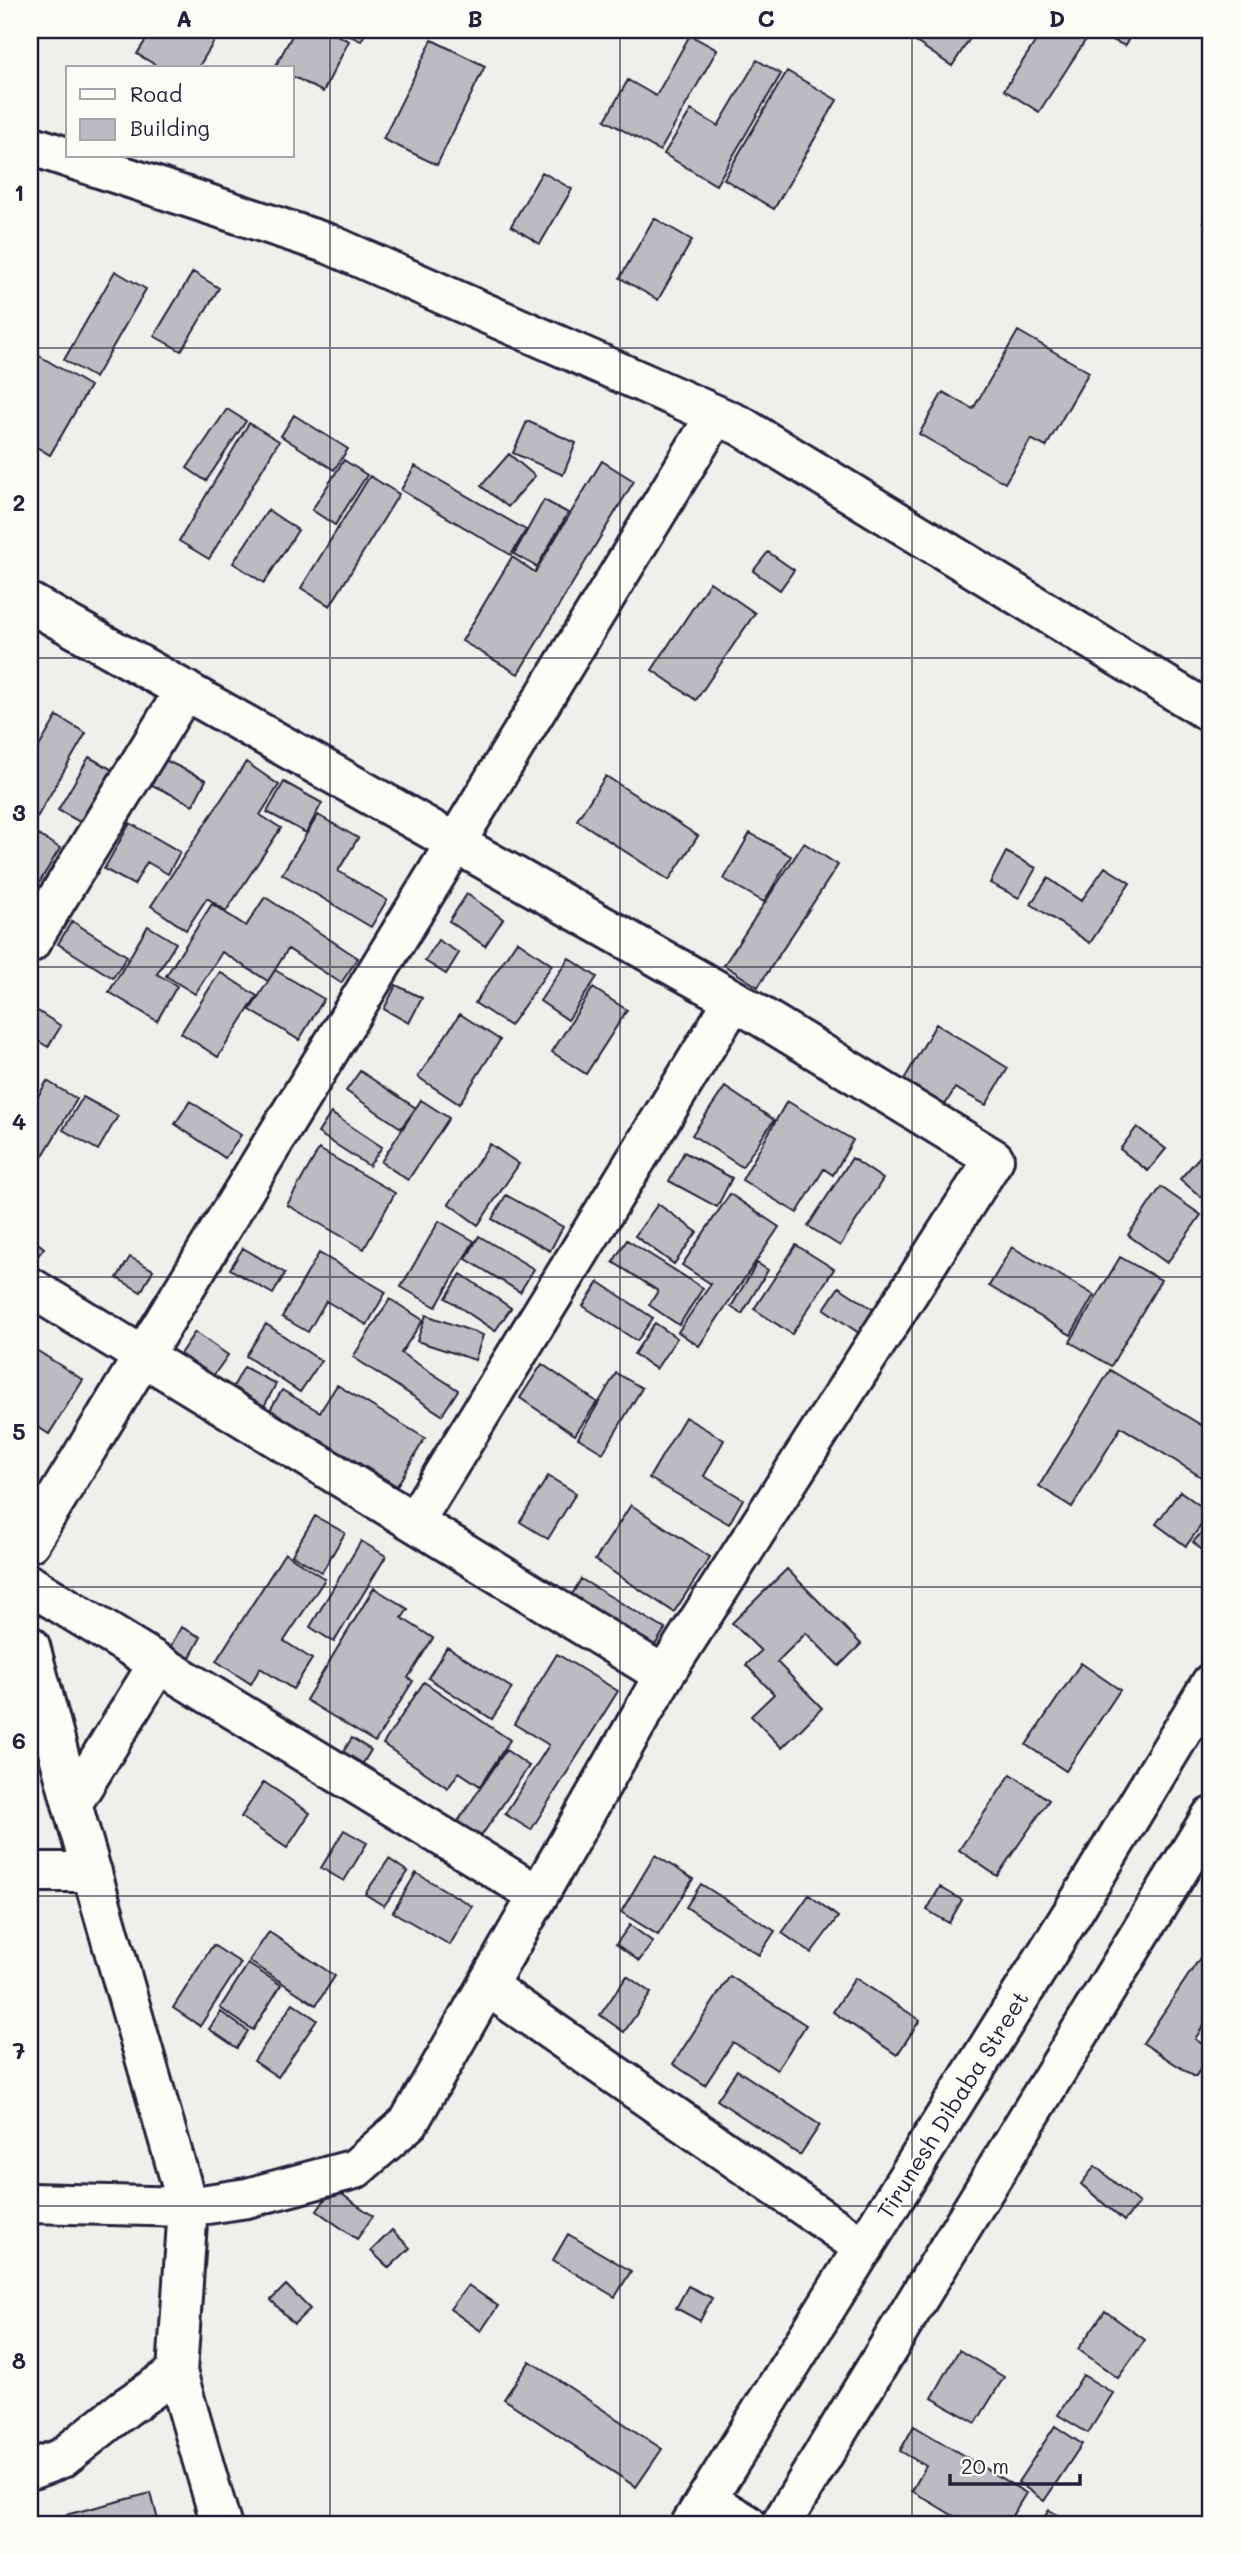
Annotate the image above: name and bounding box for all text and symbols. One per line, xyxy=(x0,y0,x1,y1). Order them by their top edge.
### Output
text: A xyxy=(176,3,192,33)
text: B xyxy=(467,3,483,33)
text: C xyxy=(757,3,775,33)
text: D xyxy=(1049,3,1065,33)
legend xyxy=(66,66,294,158)
text: Road xyxy=(130,80,182,107)
text: Building xyxy=(130,114,210,141)
text: 1 xyxy=(14,177,24,207)
text: 2 xyxy=(13,487,25,517)
text: 3 xyxy=(12,797,26,827)
text: 4 xyxy=(12,1106,26,1136)
text: 5 xyxy=(12,1416,26,1446)
text: 6 xyxy=(12,1725,26,1755)
street label: Tirunesh Dibaba Street xyxy=(870,1985,1035,2224)
text: 7 xyxy=(13,2035,26,2065)
text: 8 xyxy=(12,2345,26,2375)
scale bar xyxy=(950,2442,1080,2486)
text: 20 m xyxy=(961,2452,1009,2479)

